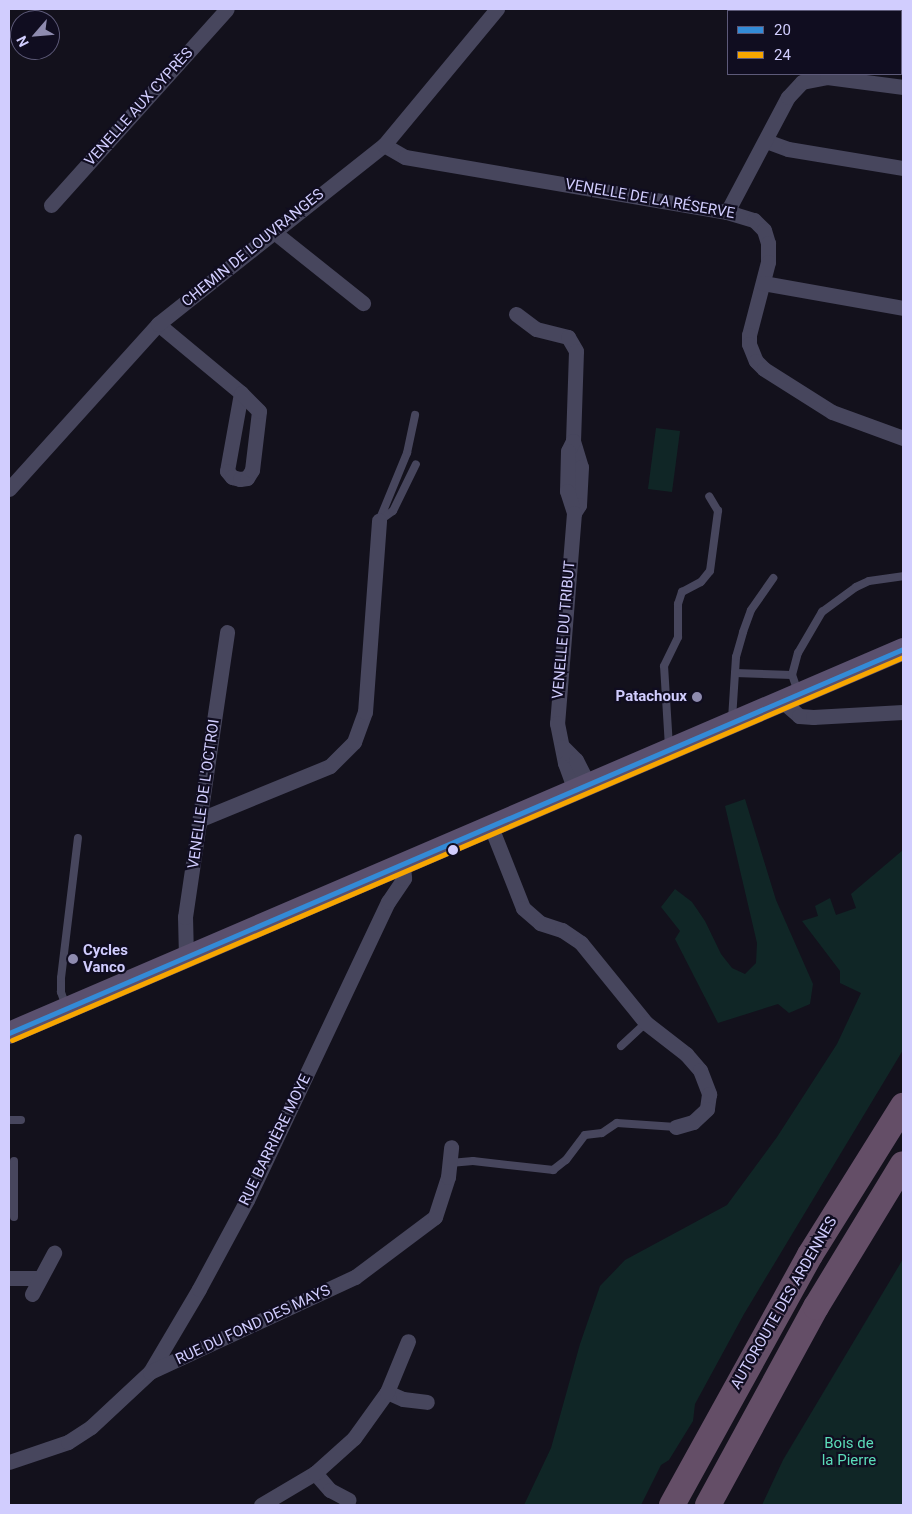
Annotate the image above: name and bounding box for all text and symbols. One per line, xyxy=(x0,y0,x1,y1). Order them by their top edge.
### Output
north arrow xyxy=(10,10,60,60)
legend xyxy=(727,10,902,75)
text: 20 xyxy=(774,21,791,39)
text: N xyxy=(13,33,32,49)
street label: VENELLE AUX CYPRÈS xyxy=(81,44,197,170)
text: 24 xyxy=(774,46,791,64)
street label: VENELLE DE LA RÉSERVE xyxy=(564,175,736,223)
street label: CHEMIN DE LOUVRANGES xyxy=(178,185,328,311)
street label: VENELLE DU TRIBUT xyxy=(549,560,579,700)
place label: Patachoux xyxy=(616,688,687,706)
marker: Patachoux xyxy=(691,691,703,703)
street label: VENELLE DE L'OCTROI xyxy=(185,718,223,870)
unlabelled marker xyxy=(448,845,458,855)
place label: Cycles Vanco xyxy=(83,941,128,976)
marker: Cycles Vanco xyxy=(67,953,79,965)
street label: RUE BARRIÈRE MOYE xyxy=(235,1072,315,1208)
street label: AUTOROUTE DES ARDENNES xyxy=(727,1214,841,1392)
street label: RUE DU FOND DES MAYS xyxy=(173,1281,333,1369)
park label: Bois de la Pierre xyxy=(822,1434,876,1469)

